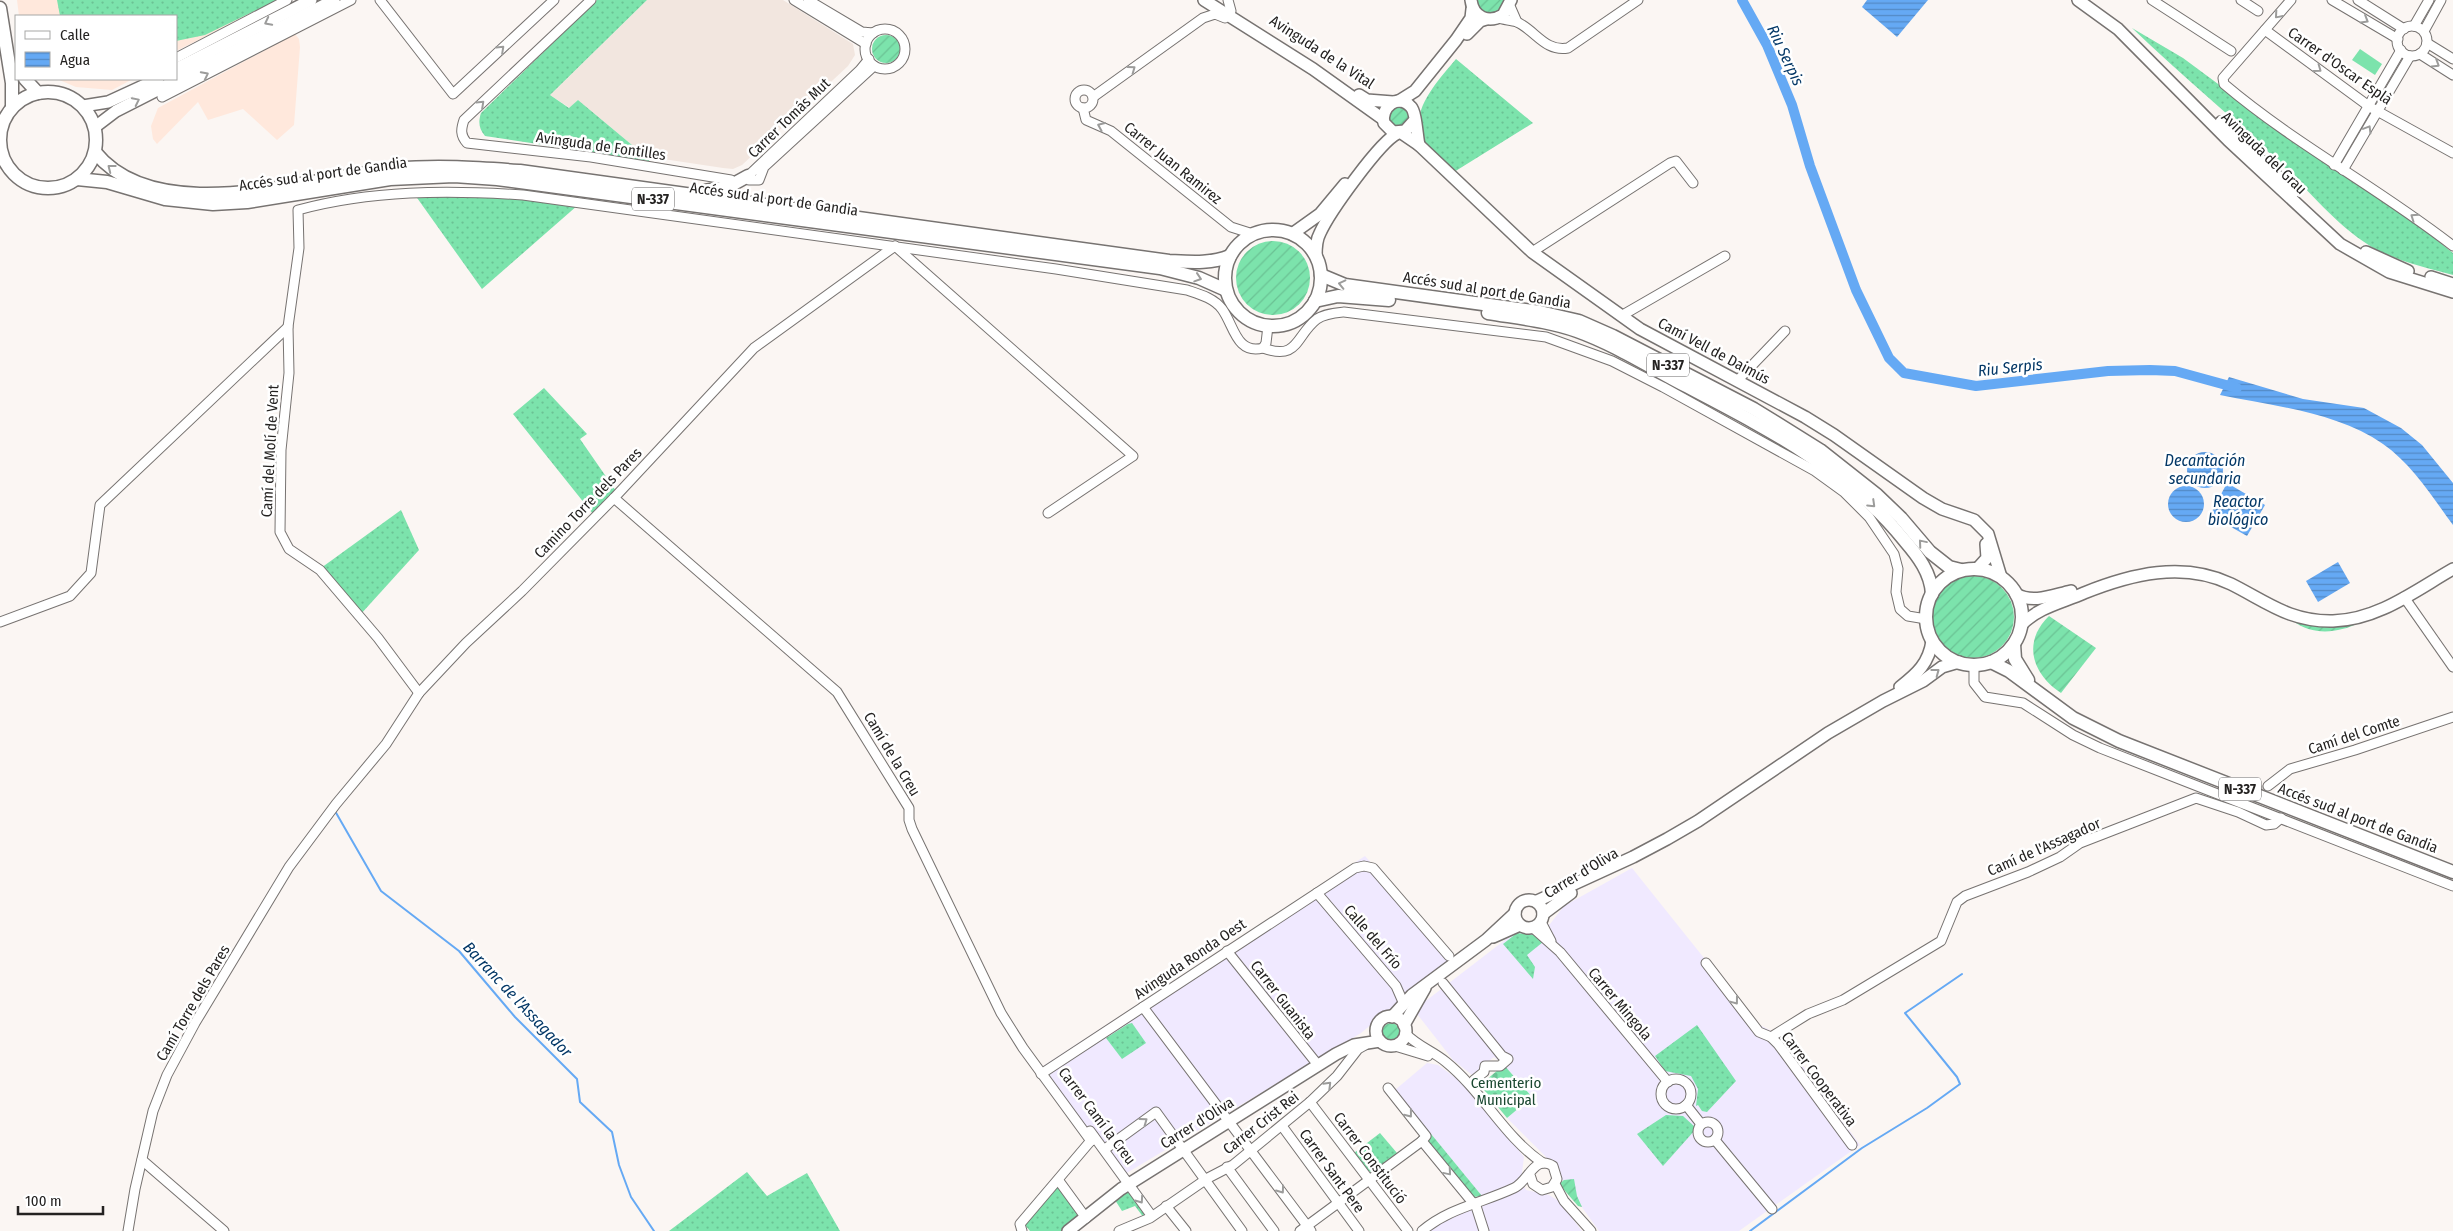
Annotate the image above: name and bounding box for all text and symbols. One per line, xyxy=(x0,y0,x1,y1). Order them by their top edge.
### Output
one-way arrow xyxy=(2275,9,2284,18)
street label: Avinguda de la Vital xyxy=(1266,11,1378,93)
one-way arrow xyxy=(2359,13,2368,23)
legend xyxy=(15,15,178,80)
one-way arrow xyxy=(264,16,273,26)
water label: Riu Serpis xyxy=(1763,22,1808,89)
street label: Carrer d'Oscar Esplà xyxy=(2284,23,2396,109)
text: Calle xyxy=(60,26,90,44)
one-way arrow xyxy=(496,46,505,55)
text: Agua xyxy=(60,51,90,69)
one-way arrow xyxy=(2431,58,2440,68)
one-way arrow xyxy=(2313,63,2322,72)
one-way arrow xyxy=(1126,66,1136,75)
one-way arrow xyxy=(200,71,209,81)
street label: Carrer Tomás Mut xyxy=(744,74,834,162)
one-way arrow xyxy=(131,97,140,108)
one-way arrow xyxy=(475,101,484,110)
street label: Avinguda del Grau xyxy=(2218,108,2310,198)
street label: Carrer Juan Ramirez xyxy=(1121,118,1226,208)
one-way arrow xyxy=(1097,122,1106,133)
one-way arrow xyxy=(2362,125,2372,134)
street label: Avinguda de Fontilles xyxy=(535,128,667,164)
street label: Accés sud al port de Gandia xyxy=(238,153,408,195)
one-way arrow xyxy=(108,166,117,174)
street label: Accés sud al port de Gandia xyxy=(689,178,859,220)
road number: N-337 xyxy=(632,188,674,210)
one-way arrow xyxy=(2411,214,2420,223)
street label: Accés sud al port de Gandia xyxy=(1402,268,1572,312)
one-way arrow xyxy=(1193,272,1202,282)
one-way arrow xyxy=(1337,279,1346,290)
street label: Camí Vell de Daimús xyxy=(1655,314,1773,388)
road number: N-337 xyxy=(1647,354,1689,376)
water label: Riu Serpis xyxy=(1977,355,2044,380)
street label: Camí del Molí de Vent xyxy=(258,384,282,518)
street label: Camino Torre dels Pares xyxy=(531,444,645,562)
water label: Decantación secundaria xyxy=(2165,451,2245,488)
water label: Reactor biológico xyxy=(2208,492,2268,529)
one-way arrow xyxy=(1866,498,1875,507)
one-way arrow xyxy=(1919,539,1928,548)
one-way arrow xyxy=(1930,669,1939,677)
street label: Camí de la Creu xyxy=(860,709,924,799)
street label: Camí del Comte xyxy=(2306,712,2402,758)
road number: N-337 xyxy=(2219,778,2261,801)
street label: Accés sud al port de Gandia xyxy=(2276,779,2440,857)
street label: Camí de l'Assagador xyxy=(1985,814,2104,880)
street label: Carrer d'Oliva xyxy=(1541,844,1621,902)
street label: Calle del Frío xyxy=(1340,901,1406,973)
street label: Avinguda Ronda Oest xyxy=(1131,915,1249,1003)
water label: Barranc de l'Assagador xyxy=(459,938,576,1061)
street label: Camí Torre dels Pares xyxy=(152,942,234,1064)
street label: Carrer Guanista xyxy=(1247,957,1319,1043)
street label: Carrer Mingola xyxy=(1584,964,1656,1044)
one-way arrow xyxy=(1729,996,1738,1005)
street label: Carrer Cooperativa xyxy=(1777,1028,1861,1130)
street label: Carrer Camí la Creu xyxy=(1055,1064,1139,1168)
park label: Cementerio Municipal xyxy=(1471,1074,1541,1109)
one-way arrow xyxy=(1323,1081,1332,1090)
street label: Carrer Crist Rei xyxy=(1219,1088,1303,1158)
street label: Carrer d'Oliva xyxy=(1157,1093,1237,1153)
one-way arrow xyxy=(1403,1108,1411,1117)
street label: Carrer Constitució xyxy=(1330,1109,1410,1207)
one-way arrow xyxy=(1138,1118,1148,1127)
street label: Carrer Sant Pere xyxy=(1296,1126,1368,1216)
one-way arrow xyxy=(1443,1166,1452,1175)
scale bar xyxy=(18,1184,102,1216)
one-way arrow xyxy=(1275,1184,1284,1194)
text: 100 m xyxy=(25,1192,62,1210)
one-way arrow xyxy=(1134,1194,1143,1203)

